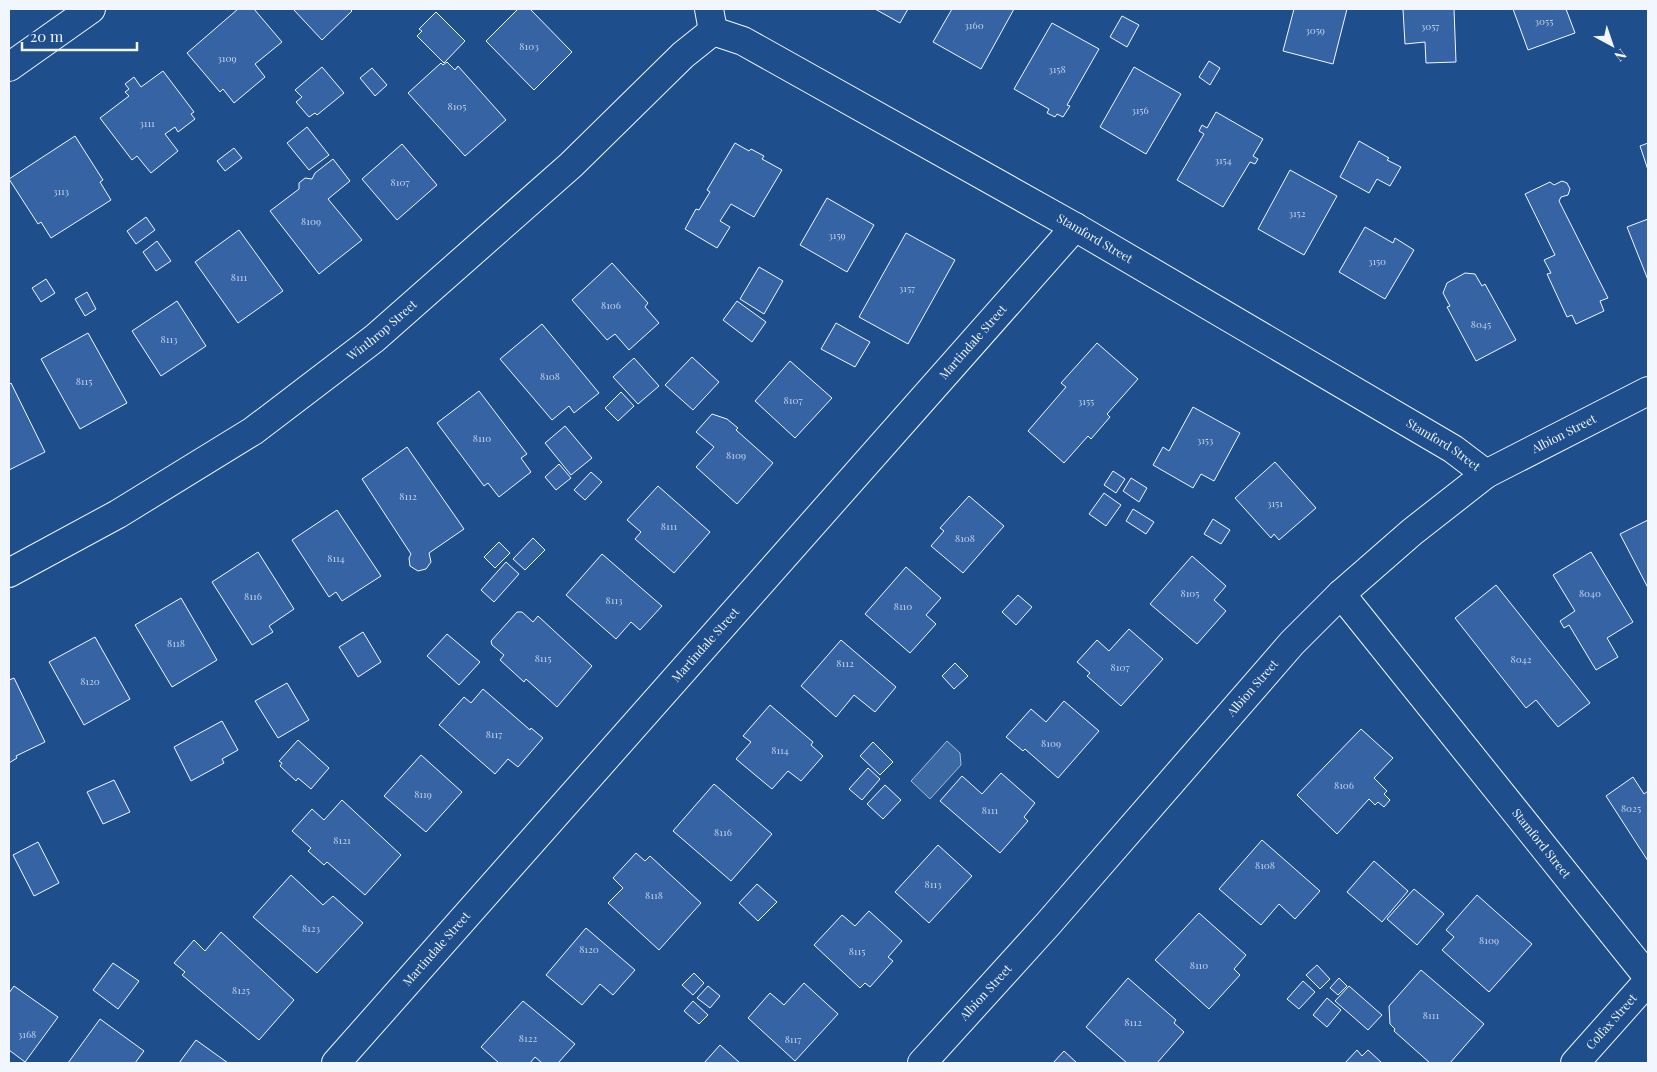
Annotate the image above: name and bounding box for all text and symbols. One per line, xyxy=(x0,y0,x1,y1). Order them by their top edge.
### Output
house number: 3055 xyxy=(1535,14,1553,28)
house number: 3160 xyxy=(964,18,984,32)
house number: 3057 xyxy=(1421,19,1439,33)
scale bar xyxy=(22,20,138,52)
north arrow xyxy=(1587,20,1637,70)
house number: 3059 xyxy=(1305,23,1325,37)
text: 20 m xyxy=(30,26,64,46)
house number: 8103 xyxy=(519,39,539,53)
text: N xyxy=(1611,45,1631,66)
house number: 3109 xyxy=(217,51,237,65)
house number: 3158 xyxy=(1048,62,1066,76)
house number: 8105 xyxy=(447,99,467,113)
house number: 3156 xyxy=(1131,103,1149,117)
house number: 3111 xyxy=(139,116,155,130)
house number: 3154 xyxy=(1214,153,1232,167)
house number: 8107 xyxy=(391,175,409,189)
house number: 3113 xyxy=(53,184,70,198)
house number: 3152 xyxy=(1288,206,1306,220)
street label: Stamford Street xyxy=(1054,210,1137,267)
house number: 8109 xyxy=(301,214,321,228)
house number: 3159 xyxy=(828,228,846,242)
house number: 3150 xyxy=(1368,254,1386,268)
house number: 8111 xyxy=(231,270,247,284)
house number: 3157 xyxy=(899,281,915,295)
street label: Winthrop Street xyxy=(342,295,420,364)
house number: 8106 xyxy=(601,298,621,312)
street label: Martindale Street xyxy=(935,300,1010,382)
house number: 8045 xyxy=(1471,317,1491,331)
house number: 8113 xyxy=(161,332,178,346)
house number: 8108 xyxy=(540,369,560,383)
house number: 8115 xyxy=(76,374,92,388)
house number: 8107 xyxy=(784,393,802,407)
house number: 3155 xyxy=(1078,394,1094,408)
street label: Albion Street xyxy=(1528,410,1599,457)
street label: Stamford Street xyxy=(1404,414,1485,474)
house number: 8110 xyxy=(473,431,491,445)
house number: 3153 xyxy=(1197,433,1214,447)
house number: 8109 xyxy=(726,448,746,462)
house number: 8112 xyxy=(399,489,417,503)
house number: 3151 xyxy=(1267,496,1283,510)
house number: 8111 xyxy=(661,519,677,533)
house number: 8108 xyxy=(955,531,975,545)
house number: 8114 xyxy=(327,551,345,565)
house number: 8105 xyxy=(1180,586,1200,600)
house number: 8040 xyxy=(1579,586,1601,600)
house number: 8116 xyxy=(244,589,262,603)
house number: 8113 xyxy=(606,593,623,607)
house number: 8110 xyxy=(894,599,912,613)
street label: Martindale Street xyxy=(668,603,743,685)
house number: 8118 xyxy=(167,636,185,650)
house number: 8115 xyxy=(535,651,551,665)
house number: 8042 xyxy=(1511,652,1532,666)
street label: Albion Street xyxy=(1222,655,1282,720)
house number: 8112 xyxy=(836,656,854,670)
house number: 8107 xyxy=(1111,660,1129,674)
house number: 8120 xyxy=(80,674,100,688)
house number: 8117 xyxy=(486,727,502,741)
house number: 8109 xyxy=(1041,736,1061,750)
house number: 8114 xyxy=(771,743,789,757)
house number: 8106 xyxy=(1334,778,1354,792)
house number: 8119 xyxy=(414,787,432,801)
house number: 8025 xyxy=(1621,801,1641,815)
house number: 8111 xyxy=(982,803,998,817)
street label: Stamford Street xyxy=(1509,805,1575,882)
house number: 8116 xyxy=(714,825,732,839)
house number: 8121 xyxy=(333,833,351,847)
house number: 8108 xyxy=(1255,858,1275,872)
house number: 8113 xyxy=(925,877,942,891)
house number: 8118 xyxy=(645,888,663,902)
street label: Martindale Street xyxy=(399,907,474,989)
house number: 8123 xyxy=(302,921,321,935)
house number: 8109 xyxy=(1479,933,1499,947)
house number: 8120 xyxy=(579,942,599,956)
house number: 8115 xyxy=(849,944,865,958)
house number: 8110 xyxy=(1190,958,1208,972)
street label: Albion Street xyxy=(955,960,1015,1024)
house number: 8125 xyxy=(232,983,250,997)
street label: Colfax Street xyxy=(1582,989,1640,1053)
house number: 8111 xyxy=(1423,1008,1439,1022)
house number: 8112 xyxy=(1124,1015,1142,1029)
house number: 3168 xyxy=(18,1027,36,1041)
house number: 8122 xyxy=(519,1031,537,1045)
house number: 8117 xyxy=(785,1032,801,1046)

